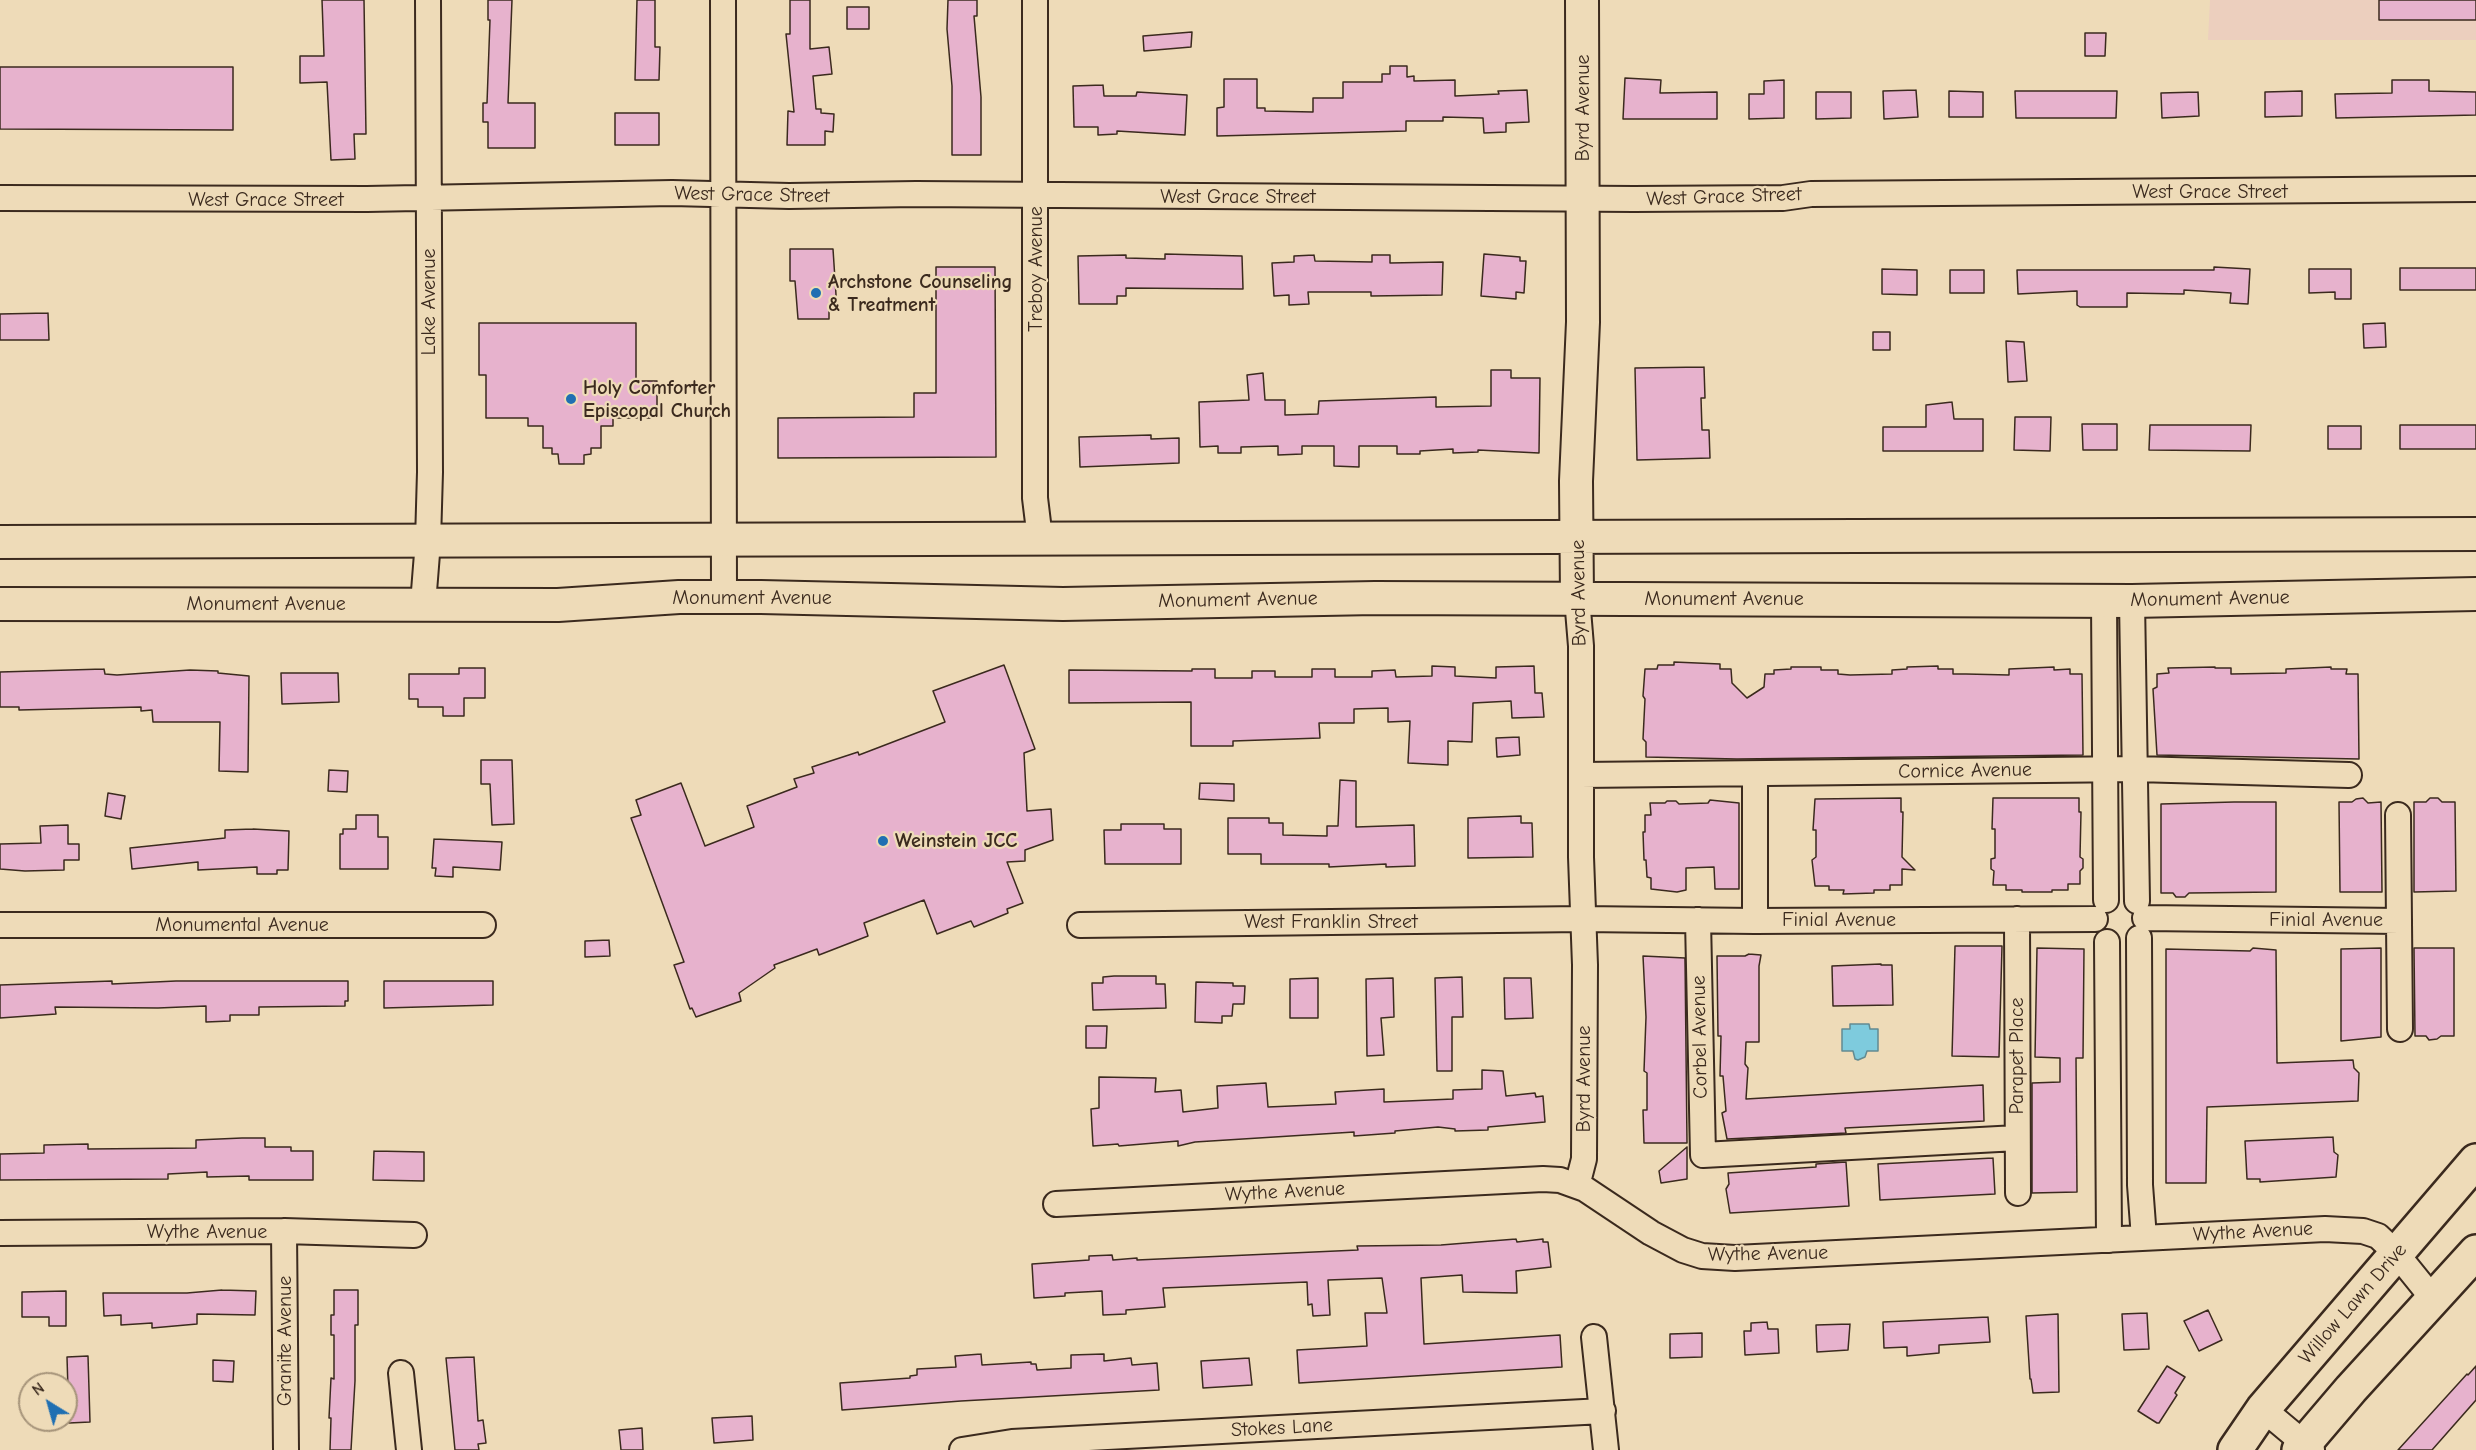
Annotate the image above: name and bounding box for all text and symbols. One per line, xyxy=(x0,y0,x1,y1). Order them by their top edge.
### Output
street label: Byrd Avenue xyxy=(1571,55,1595,161)
street label: West Grace Street xyxy=(2132,180,2288,204)
street label: West Grace Street xyxy=(674,182,830,208)
street label: West Grace Street xyxy=(1646,182,1802,212)
street label: West Grace Street xyxy=(1160,185,1316,209)
street label: West Grace Street xyxy=(188,188,344,212)
street label: Treboy Avenue xyxy=(1024,206,1048,332)
street label: Lake Avenue xyxy=(417,249,441,355)
place label: Archstone Counseling & Treatment xyxy=(828,270,1012,317)
marker: Archstone Counseling & Treatment xyxy=(809,286,823,300)
place label: Holy Comforter Episcopal Church xyxy=(583,376,731,423)
marker: Holy Comforter Episcopal Church xyxy=(564,392,578,406)
street label: Byrd Avenue xyxy=(1566,539,1592,647)
street label: Monument Avenue xyxy=(672,586,832,610)
street label: Monument Avenue xyxy=(2130,586,2290,612)
street label: Monument Avenue xyxy=(1158,587,1318,613)
street label: Monument Avenue xyxy=(1644,587,1804,611)
street label: Monument Avenue xyxy=(186,592,346,616)
street label: Cornice Avenue xyxy=(1898,758,2032,784)
place label: Weinstein JCC xyxy=(895,829,1017,853)
marker: Weinstein JCC xyxy=(876,834,890,848)
street label: Finial Avenue xyxy=(1782,908,1896,932)
street label: Finial Avenue xyxy=(2269,908,2383,932)
street label: West Franklin Street xyxy=(1244,910,1418,934)
street label: Monumental Avenue xyxy=(155,913,329,937)
street label: Corbel Avenue xyxy=(1687,975,1713,1099)
street label: Parapet Place xyxy=(2005,997,2029,1115)
street label: Byrd Avenue xyxy=(1572,1026,1596,1132)
street label: Wythe Avenue xyxy=(1224,1177,1346,1207)
street label: Wythe Avenue xyxy=(2192,1217,2314,1247)
street label: Wythe Avenue xyxy=(147,1220,267,1244)
street label: Willow Lawn Drive xyxy=(2294,1239,2412,1369)
street label: Wythe Avenue xyxy=(1708,1241,1828,1267)
street label: Granite Avenue xyxy=(273,1276,297,1406)
north arrow xyxy=(18,1372,78,1432)
text: N xyxy=(29,1379,48,1400)
street label: Stokes Lane xyxy=(1230,1413,1334,1443)

